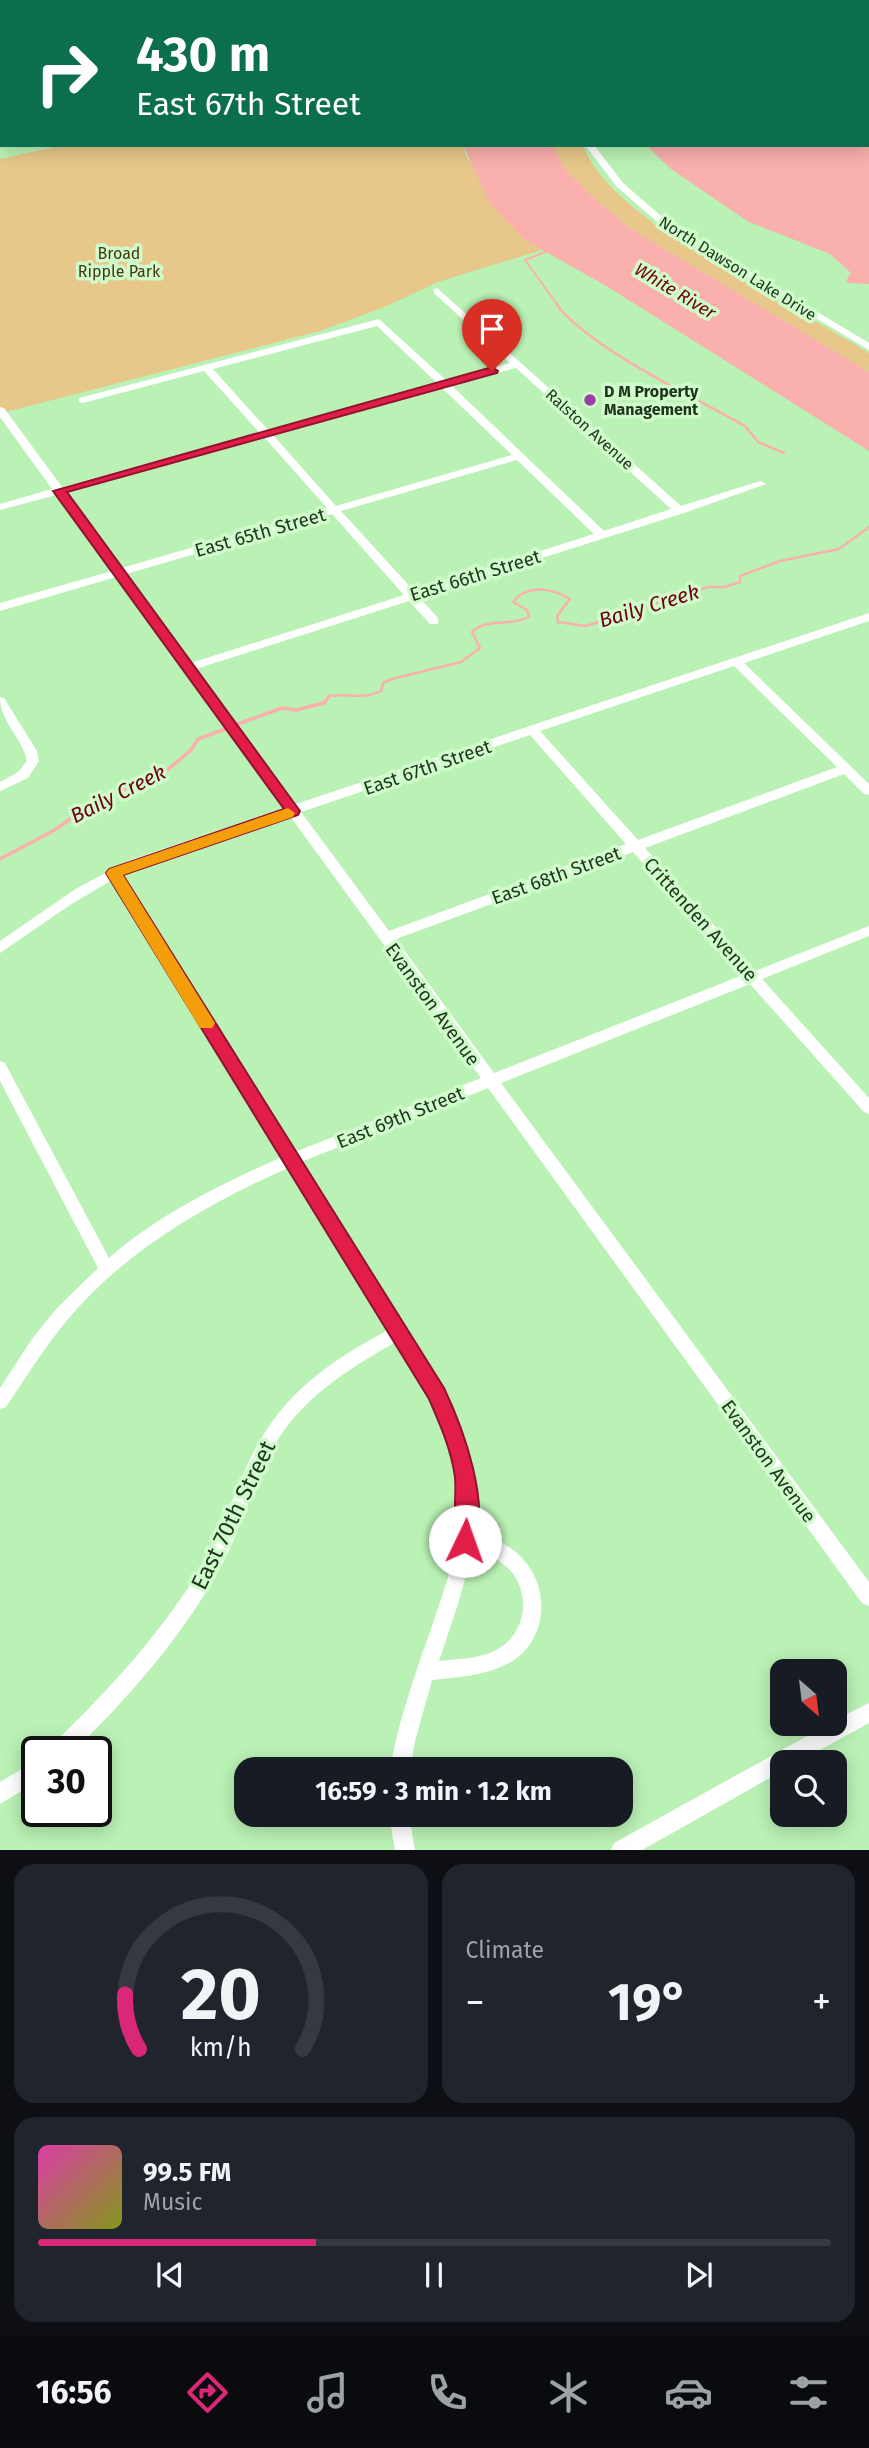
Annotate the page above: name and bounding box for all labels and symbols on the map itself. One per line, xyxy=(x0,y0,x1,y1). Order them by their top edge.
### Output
street label: North Dawson Lake Drive xyxy=(656,212,820,325)
park label: Broad Ripple Park xyxy=(78,244,161,281)
water label: White River xyxy=(630,258,721,324)
pin xyxy=(462,299,522,371)
place label: D M Property Management xyxy=(604,382,699,419)
street label: Ralston Avenue xyxy=(542,385,638,474)
marker: D M Property Management xyxy=(582,392,598,408)
street label: East 65th Street xyxy=(192,503,328,562)
street label: East 66th Street xyxy=(407,545,544,606)
water label: Baily Creek xyxy=(596,578,702,634)
street label: East 67th Street xyxy=(360,735,494,800)
water label: Baily Creek xyxy=(66,759,170,829)
street label: East 68th Street xyxy=(488,841,624,910)
street label: Crittenden Avenue xyxy=(639,853,762,986)
street label: Evanston Avenue xyxy=(380,938,485,1070)
street label: East 69th Street xyxy=(333,1081,467,1153)
street label: Evanston Avenue xyxy=(716,1395,821,1527)
street label: East 70th Street xyxy=(185,1435,282,1594)
position arrow xyxy=(428,1504,502,1578)
north arrow xyxy=(770,1659,847,1736)
speed limit sign: 30 xyxy=(21,1736,112,1827)

